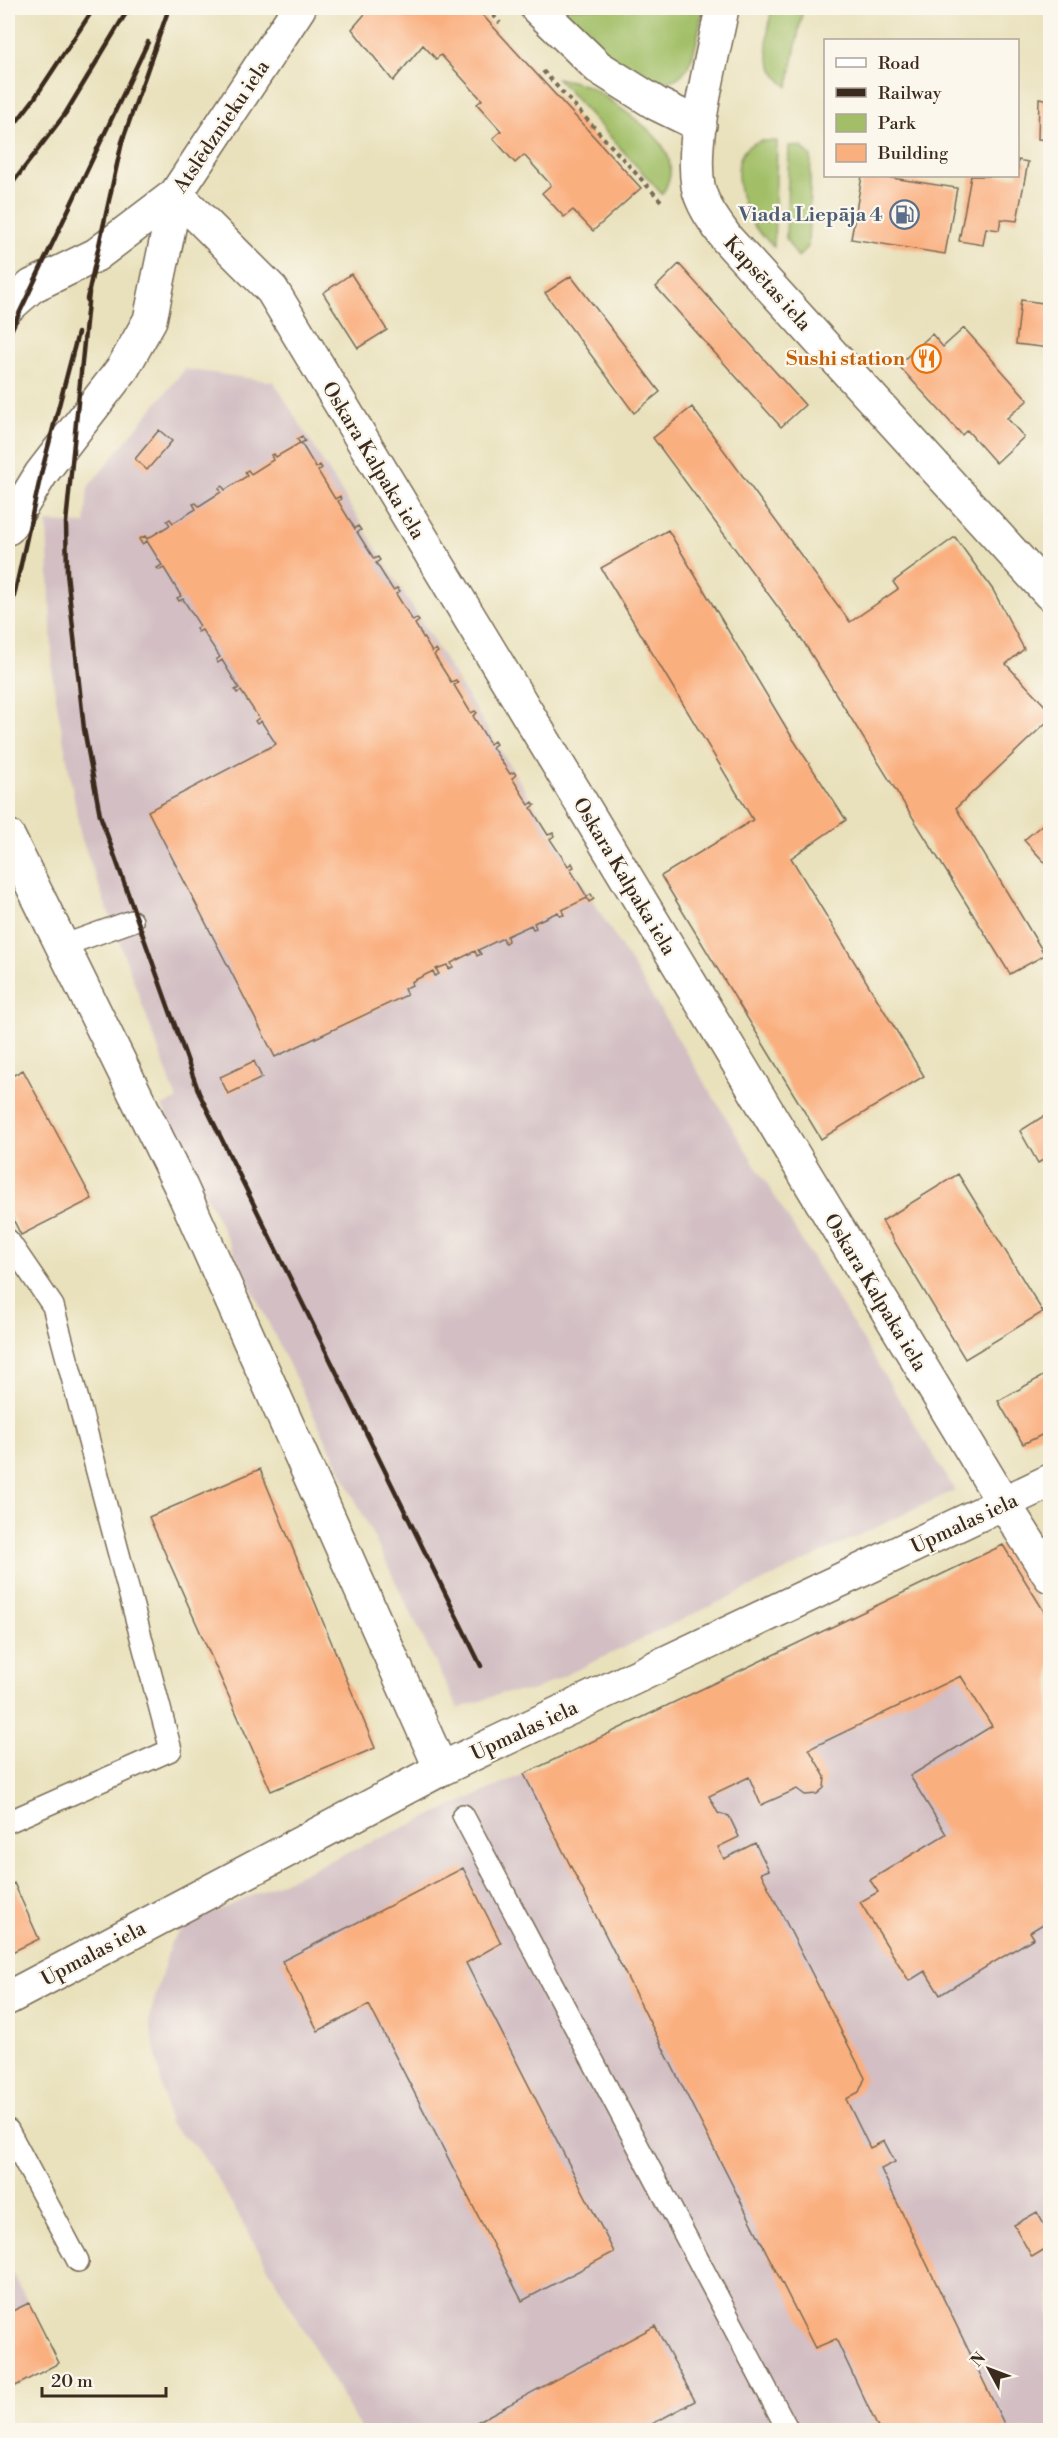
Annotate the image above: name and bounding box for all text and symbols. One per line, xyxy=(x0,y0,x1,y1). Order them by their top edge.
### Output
legend xyxy=(824,39,1019,177)
text: Road xyxy=(878,52,921,75)
street label: Atslēdznieku iela xyxy=(168,55,276,199)
text: Railway xyxy=(878,82,942,105)
text: Park xyxy=(878,112,917,135)
text: Building xyxy=(877,142,949,165)
fuel station icon: Viada Liepāja 4 xyxy=(888,198,920,230)
place label: Viada Liepāja 4 xyxy=(738,203,883,228)
street label: Kapsētas iela xyxy=(718,231,817,337)
restaurant icon: Sushi station xyxy=(910,342,942,374)
place label: Sushi station xyxy=(786,347,906,372)
street label: Oskara Kalpaka iela xyxy=(316,377,430,545)
street label: Oskara Kalpaka iela xyxy=(567,793,681,961)
street label: Oskara Kalpaka iela xyxy=(818,1209,932,1377)
street label: Upmalas iela xyxy=(907,1488,1023,1560)
street label: Upmalas iela xyxy=(467,1695,583,1767)
street label: Upmalas iela xyxy=(37,1916,151,1992)
north arrow xyxy=(959,2339,1019,2399)
text: N xyxy=(967,2348,990,2371)
scale bar xyxy=(42,2360,166,2398)
text: 20 m xyxy=(51,2370,93,2393)

